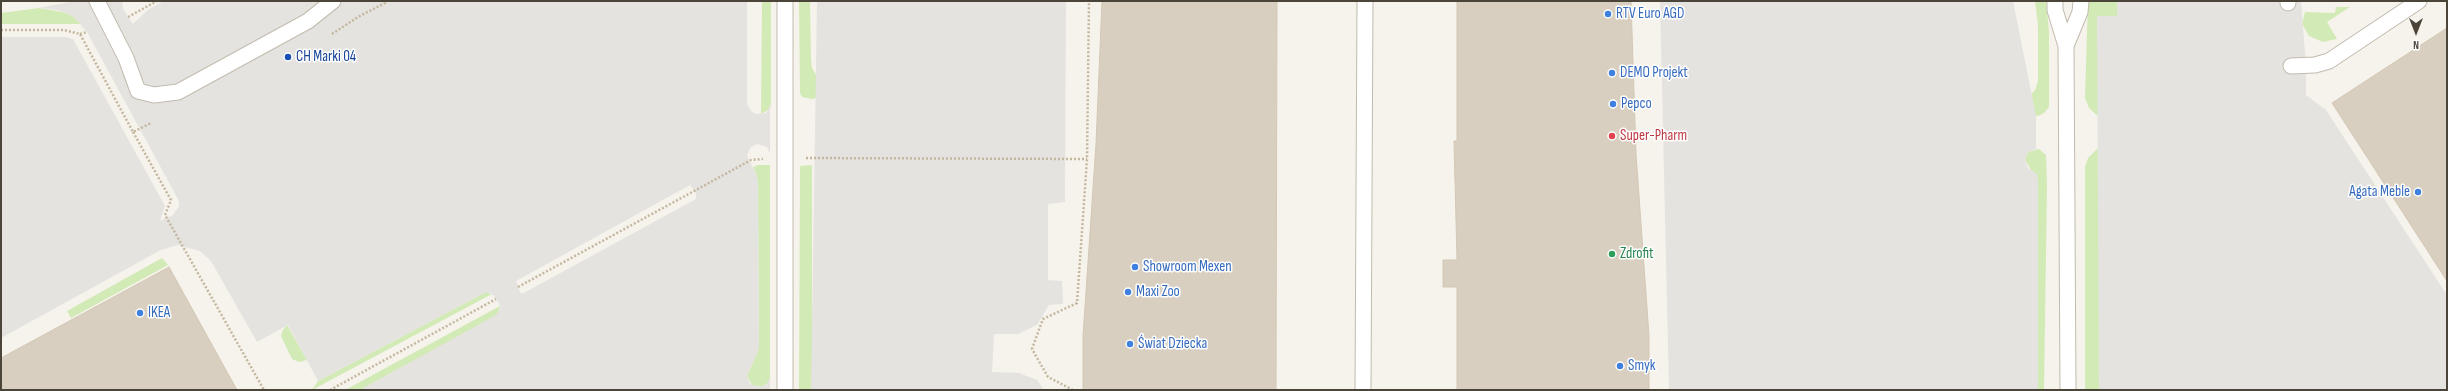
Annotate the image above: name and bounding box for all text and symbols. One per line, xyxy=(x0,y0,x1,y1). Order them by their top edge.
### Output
place label: RTV Euro AGD xyxy=(1616,5,1684,23)
marker: RTV Euro AGD xyxy=(1603,9,1613,19)
north arrow xyxy=(2396,12,2436,52)
text: N xyxy=(2413,38,2419,51)
place label: CH Marki 04 xyxy=(296,48,356,66)
marker: CH Marki 04 xyxy=(283,52,293,62)
place label: DEMO Projekt xyxy=(1620,64,1688,82)
marker: DEMO Projekt xyxy=(1607,68,1617,78)
place label: Pepco xyxy=(1621,95,1652,113)
marker: Pepco xyxy=(1608,99,1618,109)
place label: Super-Pharm xyxy=(1620,127,1687,145)
marker: Super-Pharm xyxy=(1607,131,1617,141)
place label: Agata Meble xyxy=(2349,183,2410,201)
marker: Agata Meble xyxy=(2413,187,2423,197)
place label: Zdrofit xyxy=(1620,245,1654,263)
marker: Zdrofit xyxy=(1607,249,1617,259)
place label: Showroom Mexen xyxy=(1143,258,1232,276)
marker: Showroom Mexen xyxy=(1130,262,1140,272)
place label: Maxi Zoo xyxy=(1136,283,1180,301)
marker: Maxi Zoo xyxy=(1123,287,1133,297)
place label: IKEA xyxy=(148,304,170,322)
marker: IKEA xyxy=(135,308,145,318)
place label: Świat Dziecka xyxy=(1138,335,1207,353)
marker: Świat Dziecka xyxy=(1125,339,1135,349)
place label: Smyk xyxy=(1628,357,1656,375)
marker: Smyk xyxy=(1615,361,1625,371)

